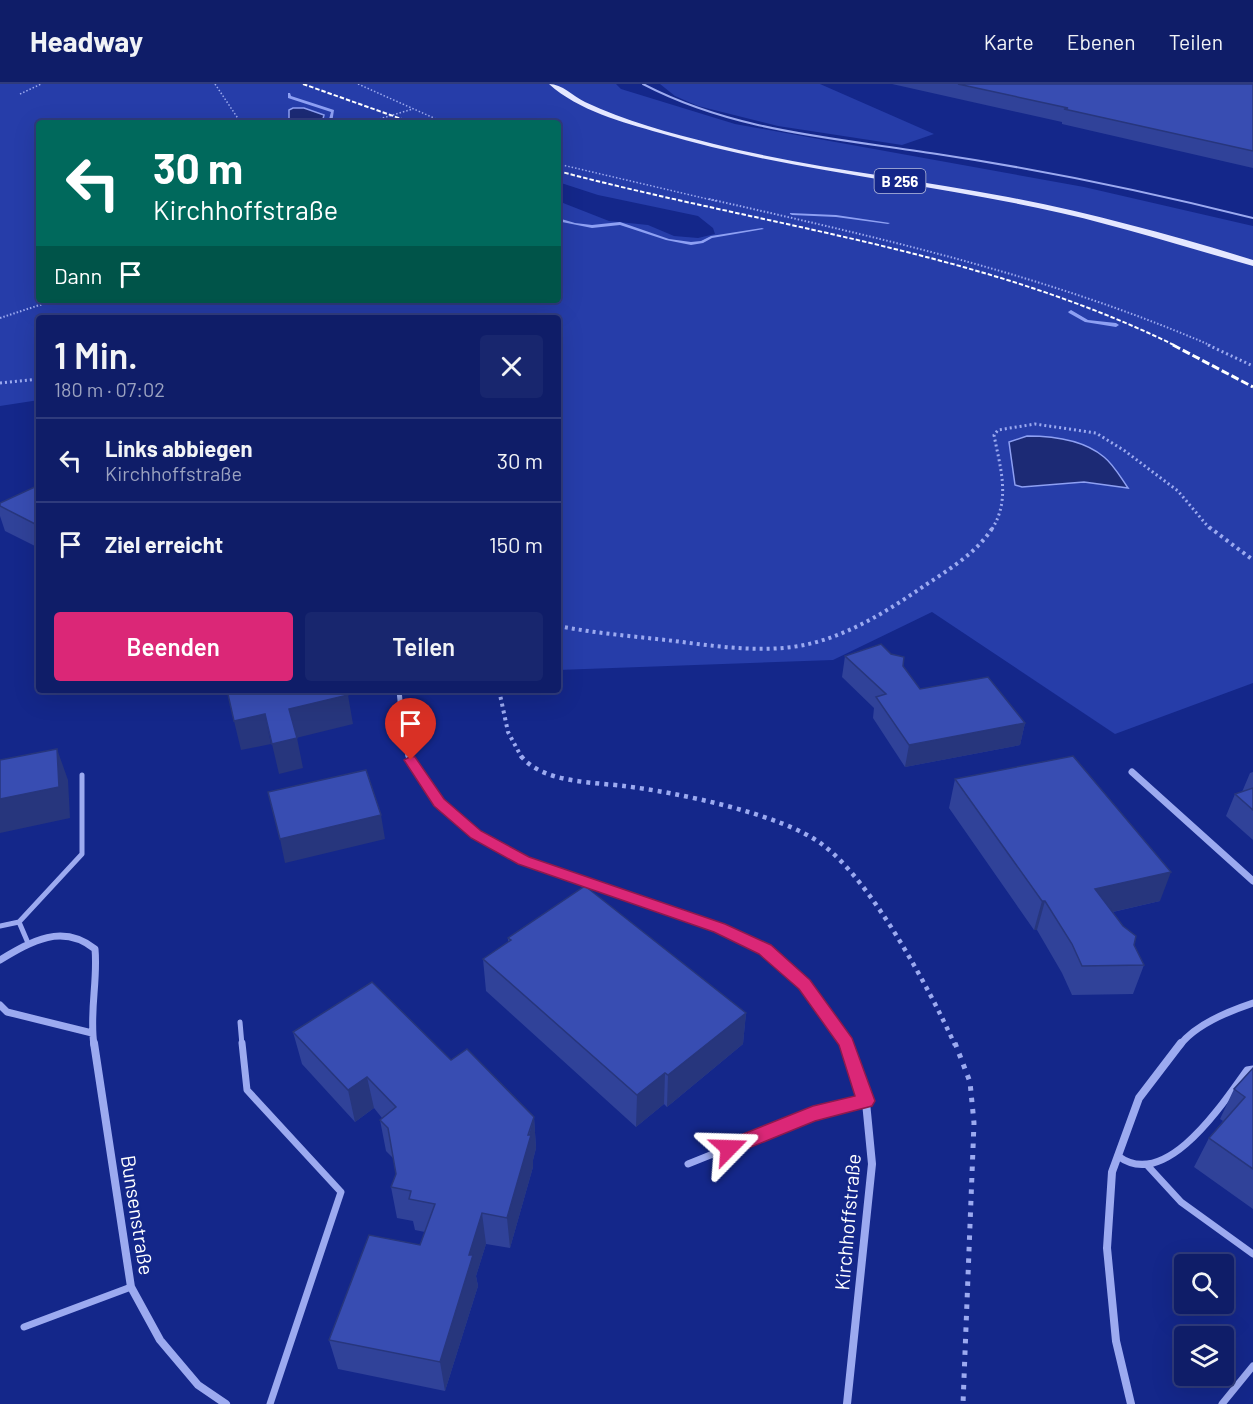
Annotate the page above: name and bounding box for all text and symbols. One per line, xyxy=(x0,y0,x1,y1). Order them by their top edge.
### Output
text: Headway xyxy=(30,24,143,58)
text: Karte xyxy=(984,29,1034,54)
text: Ebenen xyxy=(1067,29,1136,54)
text: Teilen xyxy=(1169,29,1223,54)
text: 30 m xyxy=(153,142,243,192)
icon: left xyxy=(54,144,132,222)
road number: B 256 xyxy=(874,169,926,193)
text: Kirchhoffstraße xyxy=(153,193,338,225)
icon: arrive xyxy=(114,258,147,291)
text: Dann xyxy=(54,262,102,288)
text: 1 Min. xyxy=(54,333,138,376)
button: close xyxy=(480,335,543,398)
text: 180 m · 07:02 xyxy=(54,377,165,401)
text: Links abbiegen xyxy=(105,435,253,461)
icon: left xyxy=(54,444,87,477)
text: 30 m xyxy=(497,447,543,473)
text: Kirchhoffstraße xyxy=(105,461,242,485)
icon: arrive xyxy=(54,528,87,561)
text: Ziel erreicht xyxy=(105,531,223,557)
text: 150 m xyxy=(489,531,543,557)
button: Beenden xyxy=(54,612,293,681)
button: Teilen xyxy=(305,612,543,681)
pin xyxy=(385,698,436,760)
icon: arrive xyxy=(394,707,427,740)
position arrow xyxy=(697,1116,761,1180)
street label: Bunsenstraße xyxy=(117,1153,159,1277)
street label: Kirchhoffstraße xyxy=(829,1153,865,1291)
map controls xyxy=(1174,1254,1234,1386)
button: search xyxy=(1174,1254,1234,1314)
button: layers xyxy=(1174,1326,1234,1386)

